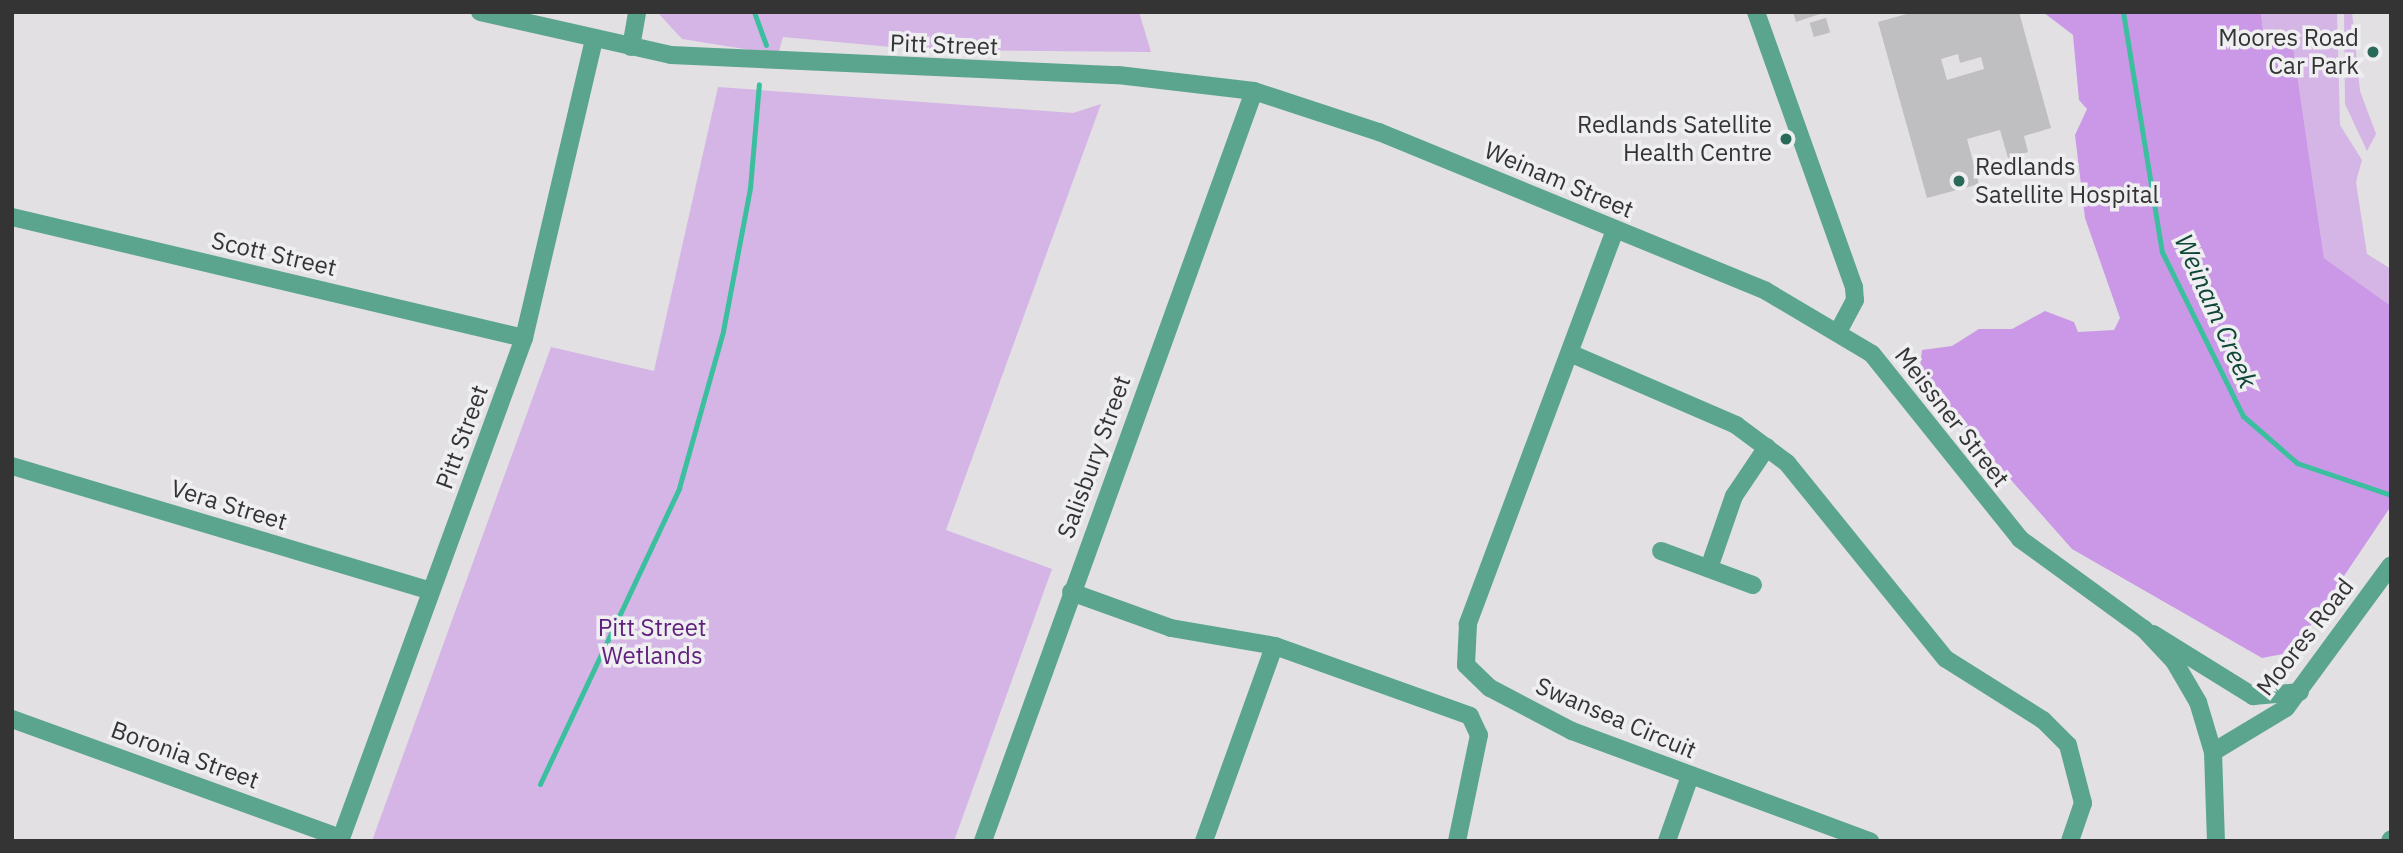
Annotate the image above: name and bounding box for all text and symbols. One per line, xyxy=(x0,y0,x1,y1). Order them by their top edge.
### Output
place label: Moores Road Car Park xyxy=(2218,24,2359,80)
street label: Pitt Street xyxy=(889,29,999,61)
marker: Moores Road Car Park xyxy=(2365,44,2381,60)
place label: Redlands Satellite Health Centre xyxy=(1577,111,1772,167)
marker: Redlands Satellite Health Centre xyxy=(1778,131,1794,147)
street label: Weinam Street xyxy=(1480,136,1638,224)
place label: Redlands Satellite Hospital xyxy=(1975,153,2159,209)
marker: Redlands Satellite Hospital xyxy=(1949,171,1969,191)
street label: Scott Street xyxy=(209,226,339,282)
water label: Weinam Creek xyxy=(2168,229,2264,393)
street label: Meissner Street xyxy=(1889,342,2015,492)
street label: Salisbury Street xyxy=(1051,372,1137,542)
street label: Pitt Street xyxy=(430,381,494,493)
street label: Vera Street xyxy=(167,474,291,536)
street label: Moores Road xyxy=(2250,573,2360,701)
park label: Pitt Street Wetlands xyxy=(598,614,706,670)
street label: Swansea Circuit xyxy=(1531,671,1701,765)
street label: Boronia Street xyxy=(107,715,263,795)

